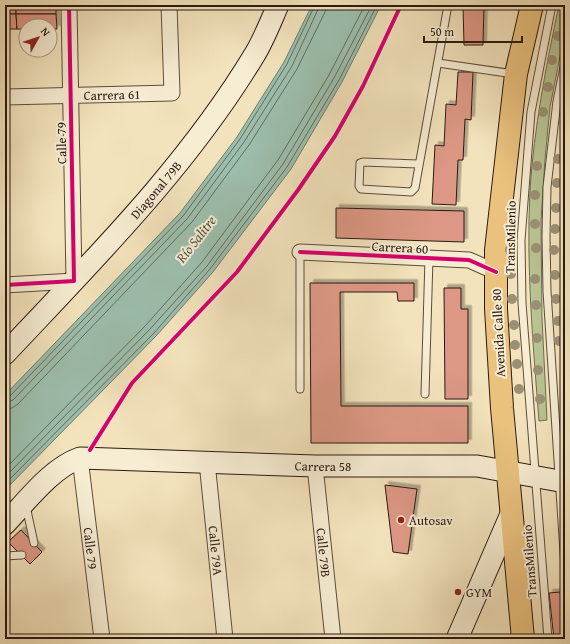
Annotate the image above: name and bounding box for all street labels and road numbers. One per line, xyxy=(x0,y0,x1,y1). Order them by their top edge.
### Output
street label: Carrera 61 xyxy=(83,85,141,105)
street label: Calle 79 xyxy=(52,122,71,164)
street label: Diagonal 79B xyxy=(126,157,186,223)
street label: TransMilenio xyxy=(500,200,521,274)
street label: Carrera 60 xyxy=(371,237,429,258)
street label: Avenida Calle 80 xyxy=(487,288,510,378)
street label: Carrera 58 xyxy=(294,456,351,476)
street label: TransMilenio xyxy=(517,524,542,598)
street label: Calle 79A xyxy=(204,525,227,577)
street label: Calle 79 xyxy=(79,526,102,570)
street label: Calle 79B xyxy=(311,527,336,578)

